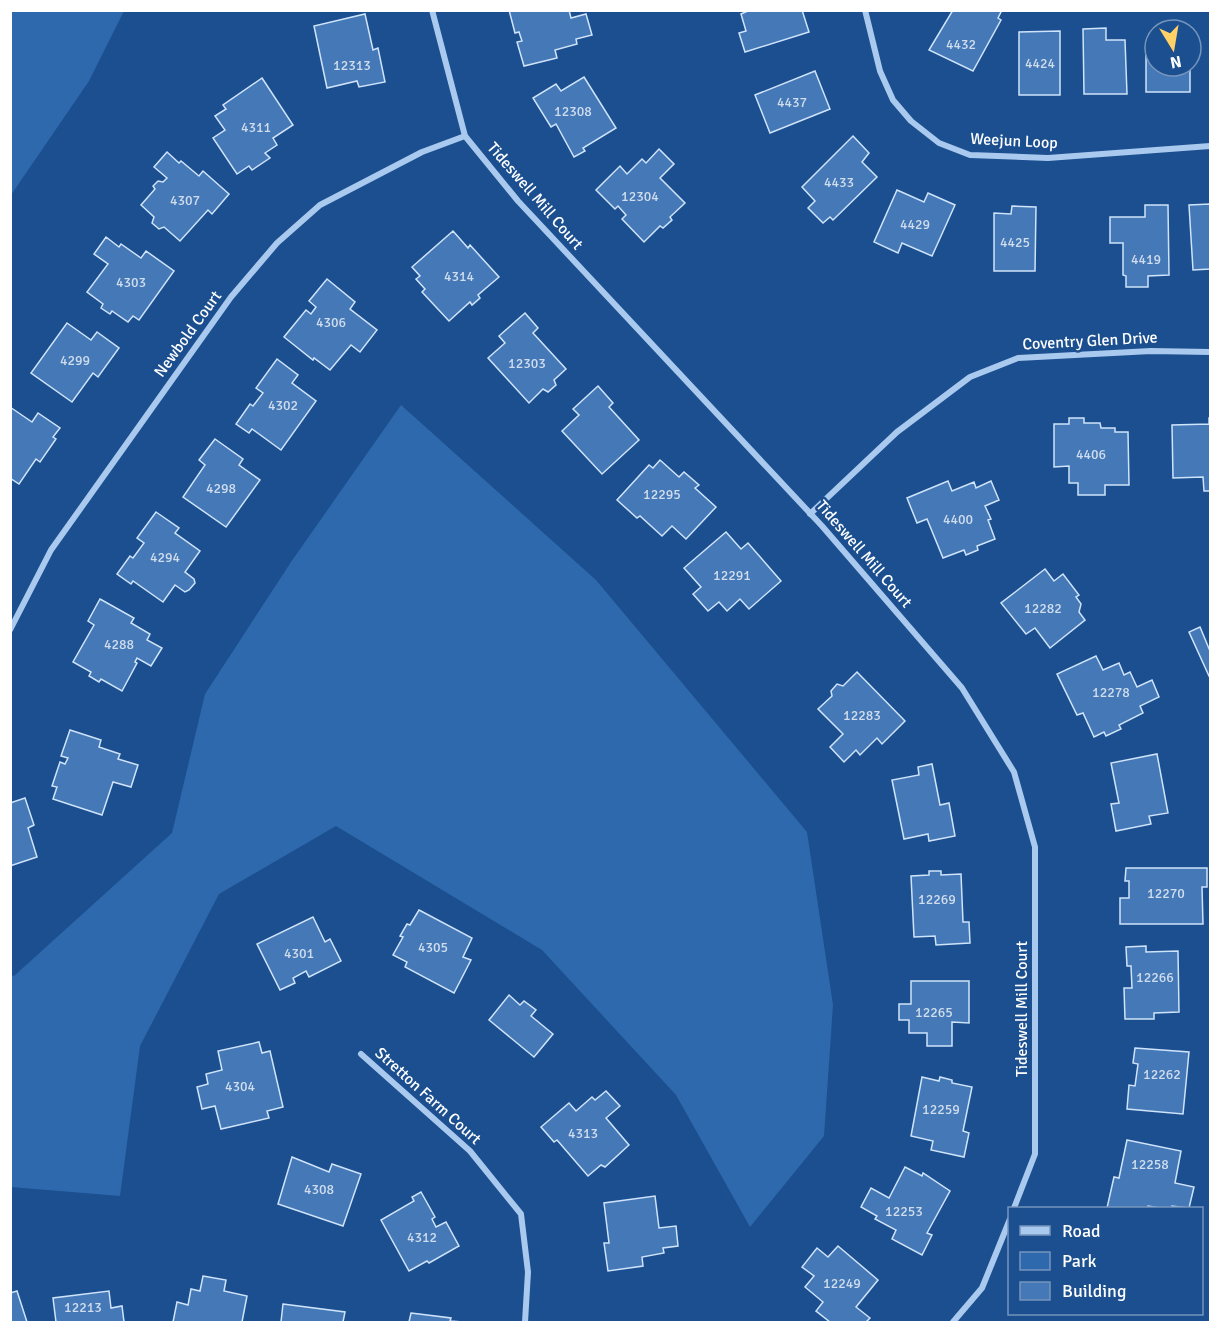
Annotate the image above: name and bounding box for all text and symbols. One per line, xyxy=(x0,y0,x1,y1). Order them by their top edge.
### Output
north arrow xyxy=(1143,18,1203,78)
house number: 4432 xyxy=(946,36,976,53)
text: N xyxy=(1168,51,1183,73)
house number: 4424 xyxy=(1025,55,1056,72)
house number: 12313 xyxy=(333,57,371,74)
house number: 4437 xyxy=(777,94,807,111)
house number: 12308 xyxy=(554,103,592,120)
house number: 4311 xyxy=(241,119,271,136)
street label: Weejun Loop xyxy=(970,129,1058,153)
street label: Tideswell Mill Court xyxy=(483,138,587,254)
house number: 4433 xyxy=(824,174,854,191)
house number: 12304 xyxy=(621,188,659,205)
house number: 4307 xyxy=(170,192,200,209)
house number: 4429 xyxy=(900,216,930,233)
house number: 4425 xyxy=(1000,234,1030,251)
house number: 4419 xyxy=(1131,251,1161,268)
house number: 4314 xyxy=(444,268,475,285)
house number: 4303 xyxy=(116,274,146,291)
street label: Newbold Court xyxy=(150,287,226,381)
house number: 4306 xyxy=(316,314,346,331)
street label: Coventry Glen Drive xyxy=(1022,327,1158,355)
house number: 4299 xyxy=(60,352,90,369)
house number: 12303 xyxy=(508,355,546,372)
house number: 4302 xyxy=(268,397,298,414)
house number: 4406 xyxy=(1076,446,1106,463)
house number: 4298 xyxy=(206,480,236,497)
house number: 12295 xyxy=(643,486,681,503)
street label: Tideswell Mill Court xyxy=(812,496,916,612)
house number: 4400 xyxy=(943,511,973,528)
house number: 4294 xyxy=(150,549,181,566)
house number: 12291 xyxy=(713,567,751,584)
house number: 12282 xyxy=(1024,600,1062,617)
house number: 4288 xyxy=(104,636,134,653)
house number: 12278 xyxy=(1092,684,1130,701)
house number: 12283 xyxy=(843,707,881,724)
house number: 12270 xyxy=(1147,885,1185,902)
house number: 12269 xyxy=(918,891,956,908)
house number: 4305 xyxy=(418,939,448,956)
street label: Tideswell Mill Court xyxy=(1012,940,1032,1077)
house number: 4301 xyxy=(284,945,314,962)
house number: 12266 xyxy=(1136,969,1174,986)
house number: 12265 xyxy=(915,1004,953,1021)
street label: Stretton Farm Court xyxy=(371,1043,486,1149)
house number: 12262 xyxy=(1143,1066,1181,1083)
house number: 4304 xyxy=(225,1078,256,1095)
house number: 12259 xyxy=(922,1101,960,1118)
house number: 4313 xyxy=(568,1125,598,1142)
house number: 12258 xyxy=(1131,1156,1169,1173)
house number: 4308 xyxy=(304,1181,334,1198)
house number: 12253 xyxy=(885,1203,923,1220)
legend xyxy=(1008,1207,1203,1315)
text: Road xyxy=(1062,1220,1101,1242)
house number: 4312 xyxy=(407,1229,437,1246)
text: Park xyxy=(1062,1250,1097,1272)
house number: 12249 xyxy=(823,1275,861,1292)
text: Building xyxy=(1062,1280,1126,1302)
house number: 12213 xyxy=(64,1299,102,1316)

